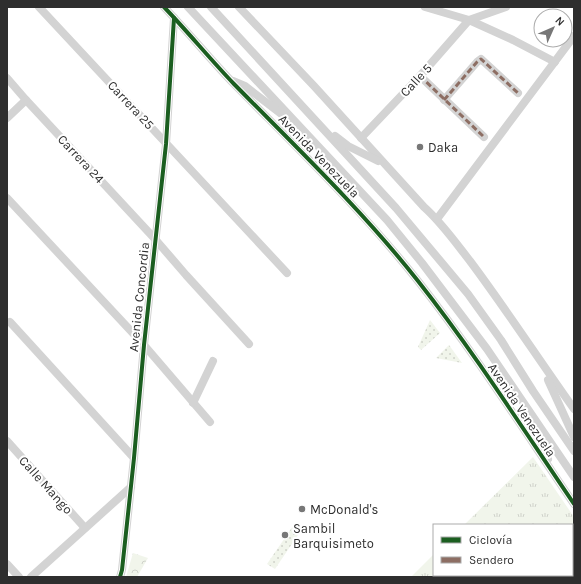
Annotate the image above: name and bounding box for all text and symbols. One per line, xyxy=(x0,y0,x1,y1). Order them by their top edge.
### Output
north arrow xyxy=(533,8,573,48)
text: N xyxy=(552,14,567,29)
street label: Calle 5 xyxy=(397,60,435,100)
street label: Carrera 25 xyxy=(105,78,157,132)
street label: Avenida Venezuela xyxy=(276,111,362,201)
street label: Carrera 24 xyxy=(55,132,107,186)
place label: Daka xyxy=(428,140,458,155)
marker: Daka xyxy=(415,142,425,152)
street label: Avenida Concordia xyxy=(126,241,152,353)
street label: Avenida Venezuela xyxy=(485,360,559,460)
street label: Calle Mango xyxy=(16,453,76,517)
place label: McDonald's xyxy=(310,502,379,517)
marker: McDonald's xyxy=(297,504,307,514)
place label: Sambil Barquisimeto xyxy=(293,521,374,552)
legend xyxy=(433,524,573,576)
marker: Sambil Barquisimeto xyxy=(280,530,290,540)
text: Ciclovía xyxy=(469,533,512,547)
text: Sendero xyxy=(469,553,514,567)

